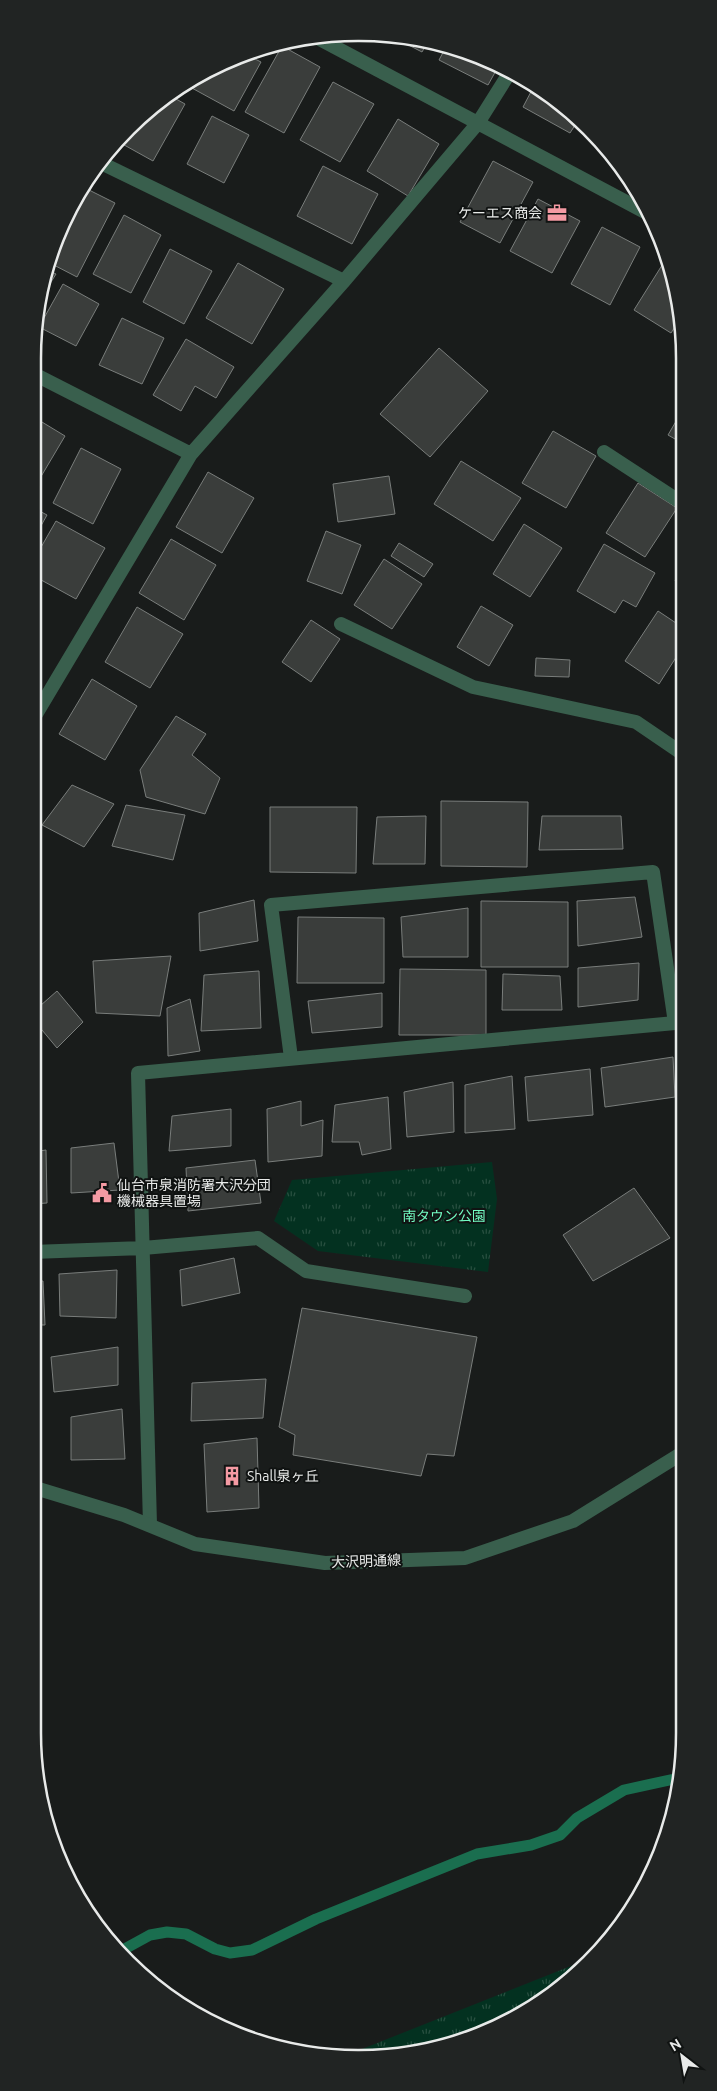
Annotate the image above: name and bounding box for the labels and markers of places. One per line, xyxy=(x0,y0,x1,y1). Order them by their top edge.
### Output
office icon: ケーエス商会 xyxy=(546,202,568,224)
place label: ケーエス商会 xyxy=(458,205,542,221)
place label: 仙台市泉消防署大沢分団 機械器具置場 xyxy=(117,1177,271,1209)
public building icon: 仙台市泉消防署大沢分団 機械器具置場 xyxy=(91,1182,113,1204)
building icon: Shall泉ヶ丘 xyxy=(221,1465,243,1487)
place label: Shall泉ヶ丘 xyxy=(247,1468,319,1484)

